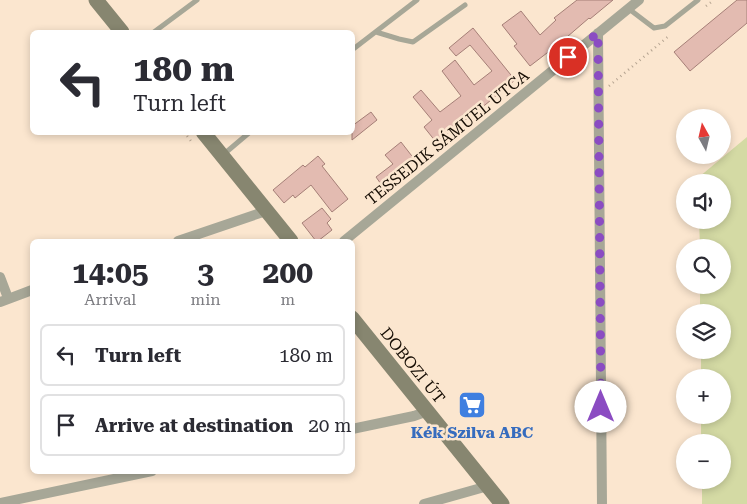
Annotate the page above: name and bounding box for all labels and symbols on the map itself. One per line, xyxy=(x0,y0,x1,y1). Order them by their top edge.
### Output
pin xyxy=(547,36,589,78)
street label: TESSEDIK SÁMUEL UTCA xyxy=(362,65,533,209)
north arrow xyxy=(676,109,731,164)
street label: DOBOZI ÚT xyxy=(376,324,449,407)
position arrow xyxy=(574,380,626,432)
supermarket icon: Kék Szilva ABC xyxy=(457,390,487,420)
place label: Kék Szilva ABC xyxy=(411,423,533,442)

